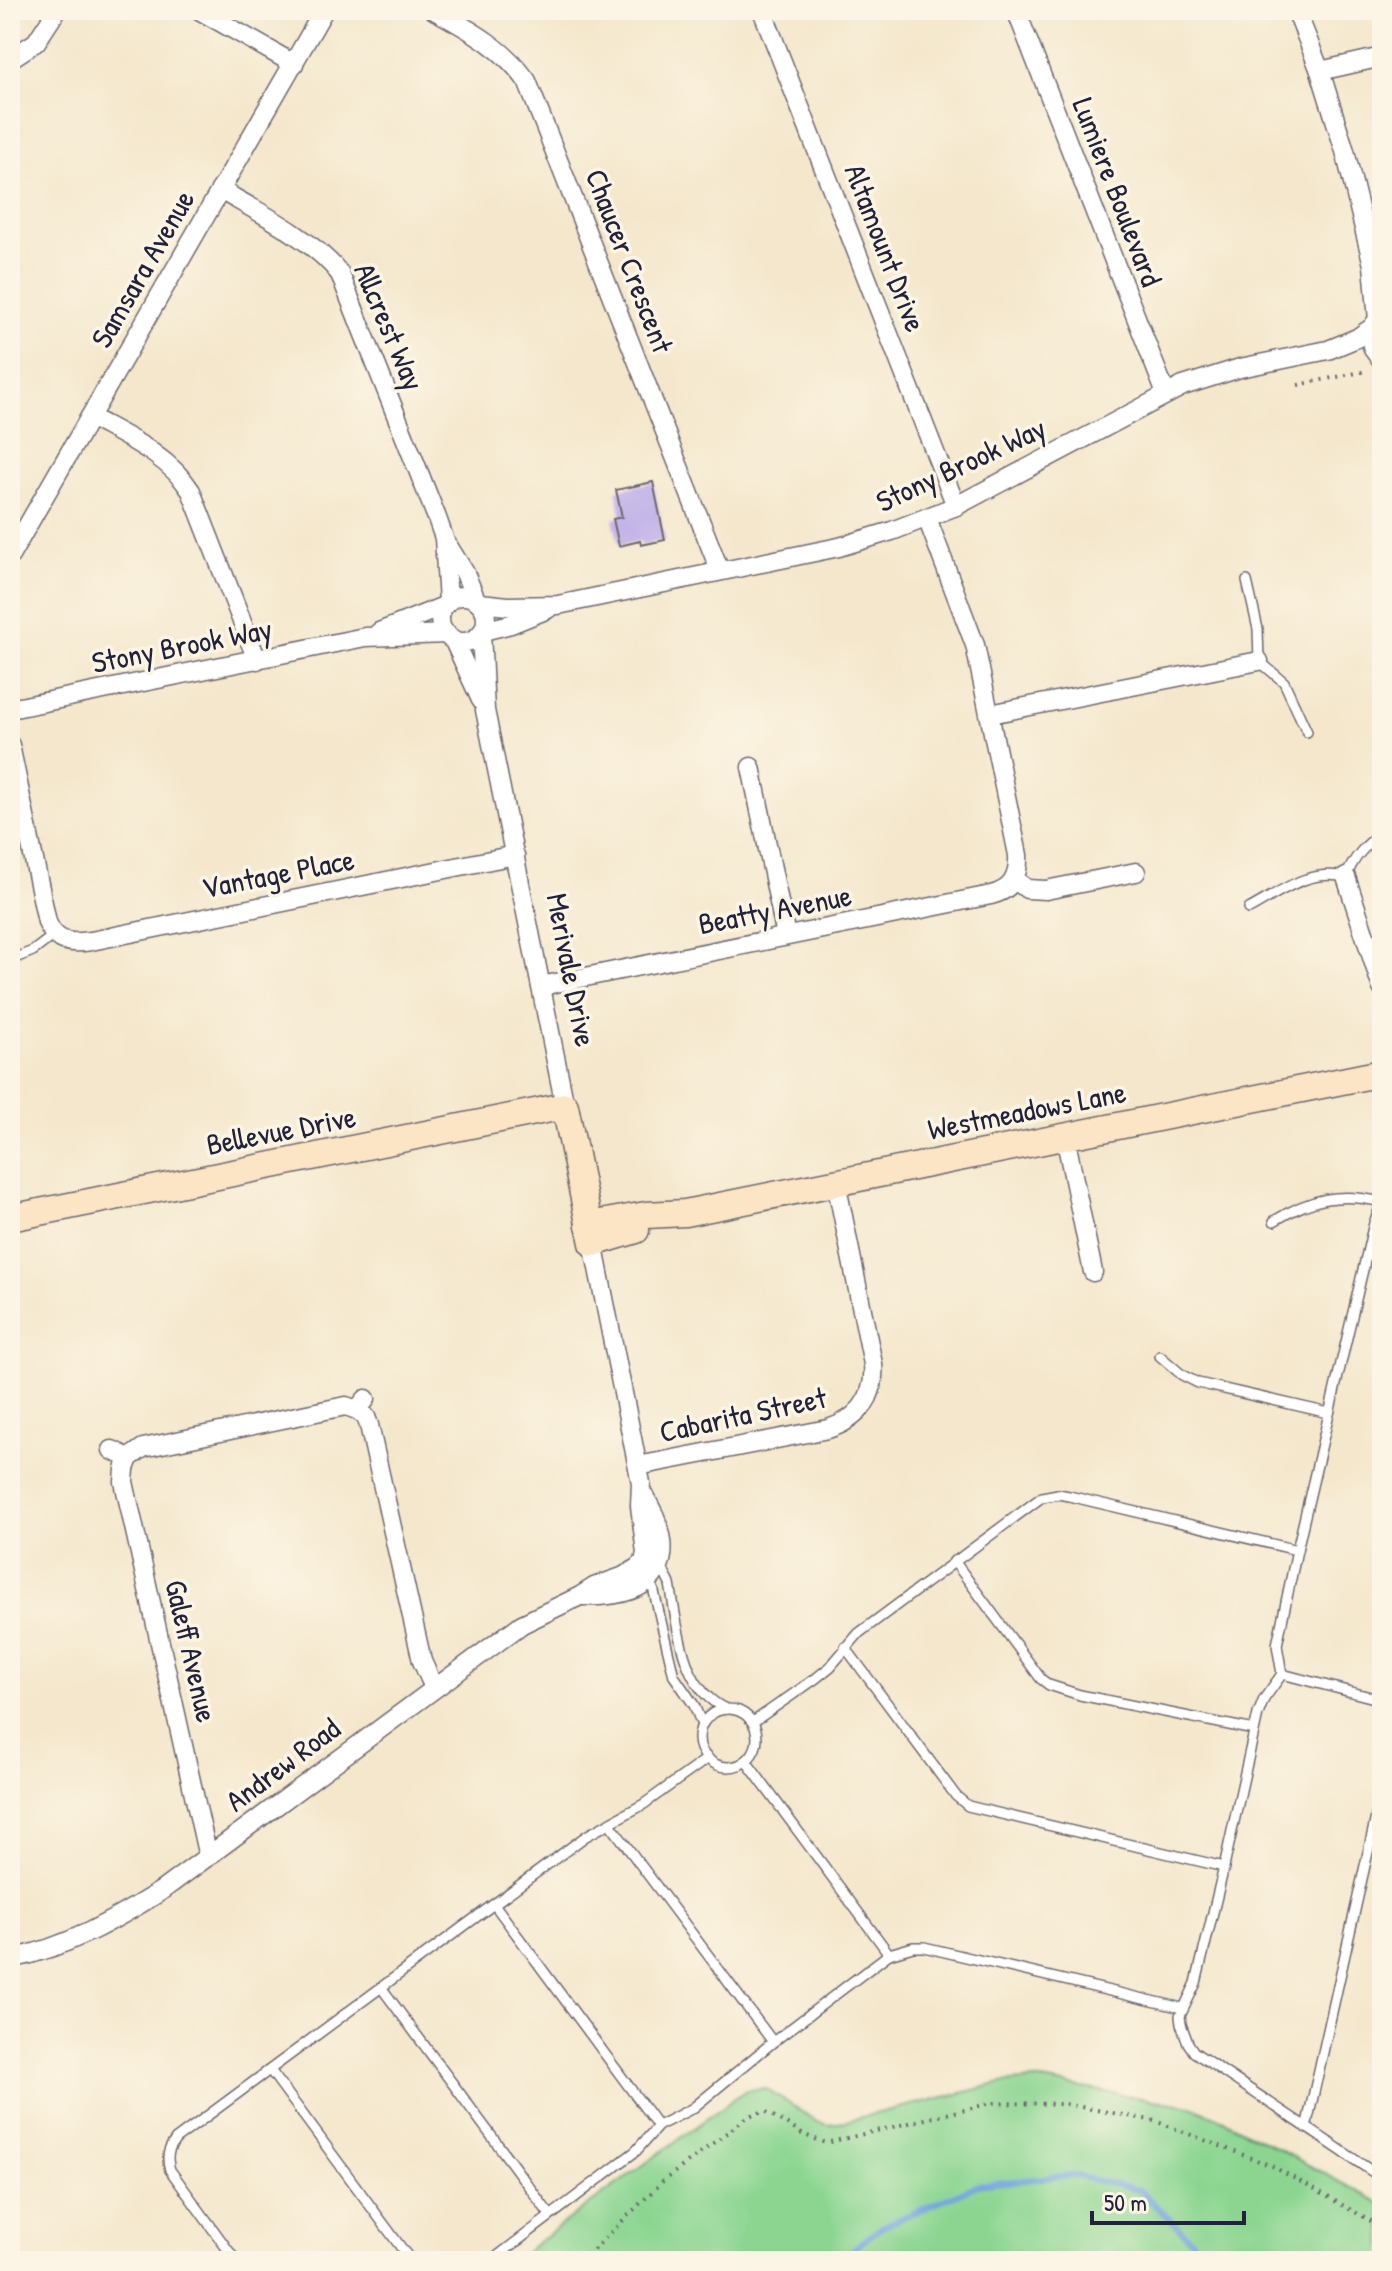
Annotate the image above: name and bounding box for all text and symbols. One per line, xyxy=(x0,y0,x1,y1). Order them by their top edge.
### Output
street label: Lumiere Boulevard xyxy=(1064,92,1172,292)
street label: Altamount Drive xyxy=(836,158,936,337)
street label: Chaucer Crescent xyxy=(577,163,684,359)
street label: Samsara Avenue xyxy=(81,182,203,355)
street label: Allcrest Way xyxy=(345,257,435,396)
street label: Stony Brook Way xyxy=(869,407,1052,521)
street label: Stony Brook Way xyxy=(88,608,275,682)
street label: Vantage Place xyxy=(198,839,357,907)
street label: Beatty Avenue xyxy=(695,875,855,943)
street label: Merivale Drive xyxy=(538,890,606,1050)
street label: Westmeadows Lane xyxy=(924,1071,1129,1149)
street label: Bellevue Drive xyxy=(203,1096,359,1164)
street label: Cabarita Street xyxy=(656,1377,830,1451)
street label: Galeff Avenue xyxy=(156,1576,228,1726)
street label: Andrew Road xyxy=(217,1708,348,1820)
scale bar xyxy=(1092,2175,1244,2225)
text: 50 m xyxy=(1104,2186,1147,2218)

